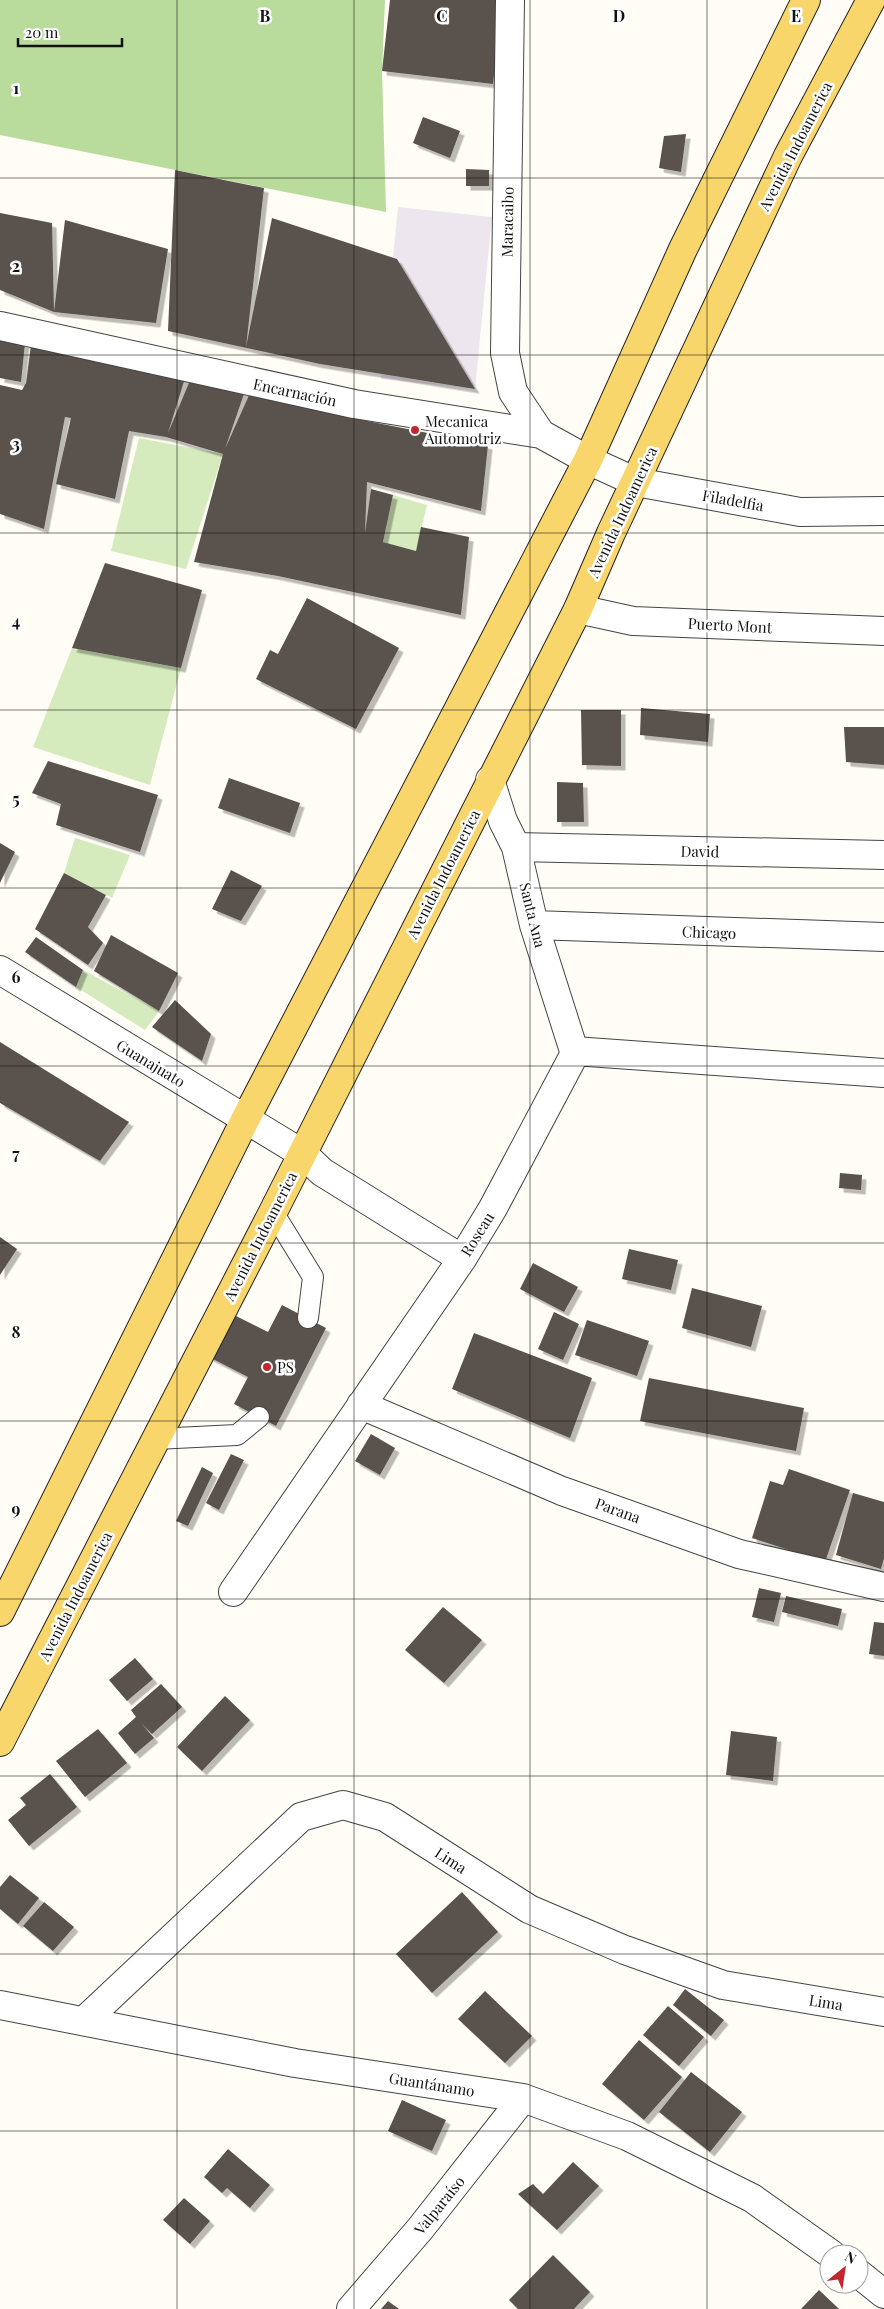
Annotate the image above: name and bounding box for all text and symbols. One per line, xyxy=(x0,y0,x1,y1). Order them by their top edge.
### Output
text: B xyxy=(260,5,271,26)
text: C xyxy=(436,5,448,26)
text: D xyxy=(613,5,625,26)
text: E xyxy=(791,5,801,26)
scale bar xyxy=(18,15,121,47)
text: 20 m xyxy=(25,22,59,42)
text: 1 xyxy=(13,77,19,98)
street label: Avenida Indoamerica xyxy=(753,78,836,215)
street label: Maracaibo xyxy=(496,187,518,257)
text: 2 xyxy=(12,255,20,276)
street label: Encarnación xyxy=(251,373,339,411)
place label: Mecanica Automotriz xyxy=(424,411,501,448)
marker: Mecanica Automotriz xyxy=(409,424,421,436)
text: 3 xyxy=(12,433,20,454)
street label: Avenida Indoamerica xyxy=(582,443,661,582)
street label: Filadelfia xyxy=(701,485,766,515)
text: 4 xyxy=(12,610,20,631)
street label: Puerto Mont xyxy=(687,613,773,637)
text: 5 xyxy=(12,788,20,809)
street label: Avenida Indoamerica xyxy=(401,806,484,943)
street label: David xyxy=(681,841,720,861)
street label: Santa Ana xyxy=(515,880,551,950)
street label: Chicago xyxy=(682,921,736,943)
text: 6 xyxy=(12,966,21,987)
street label: Guanajuato xyxy=(113,1035,189,1091)
text: 7 xyxy=(12,1143,20,1164)
street label: Avenida Indoamerica xyxy=(218,1168,301,1305)
street label: Roseau xyxy=(456,1208,498,1260)
text: 8 xyxy=(12,1321,21,1342)
place label: PS xyxy=(277,1357,294,1377)
marker: PS xyxy=(261,1361,273,1373)
street label: Parana xyxy=(593,1493,644,1528)
text: 9 xyxy=(12,1498,21,1519)
street label: Avenida Indoamerica xyxy=(33,1528,116,1665)
street label: Lima xyxy=(431,1842,471,1878)
street label: Lima xyxy=(808,1989,845,2015)
street label: Guantánamo xyxy=(388,2067,476,2101)
street label: Valparaíso xyxy=(409,2172,469,2239)
north arrow xyxy=(819,2244,869,2294)
text: N xyxy=(842,2247,860,2268)

